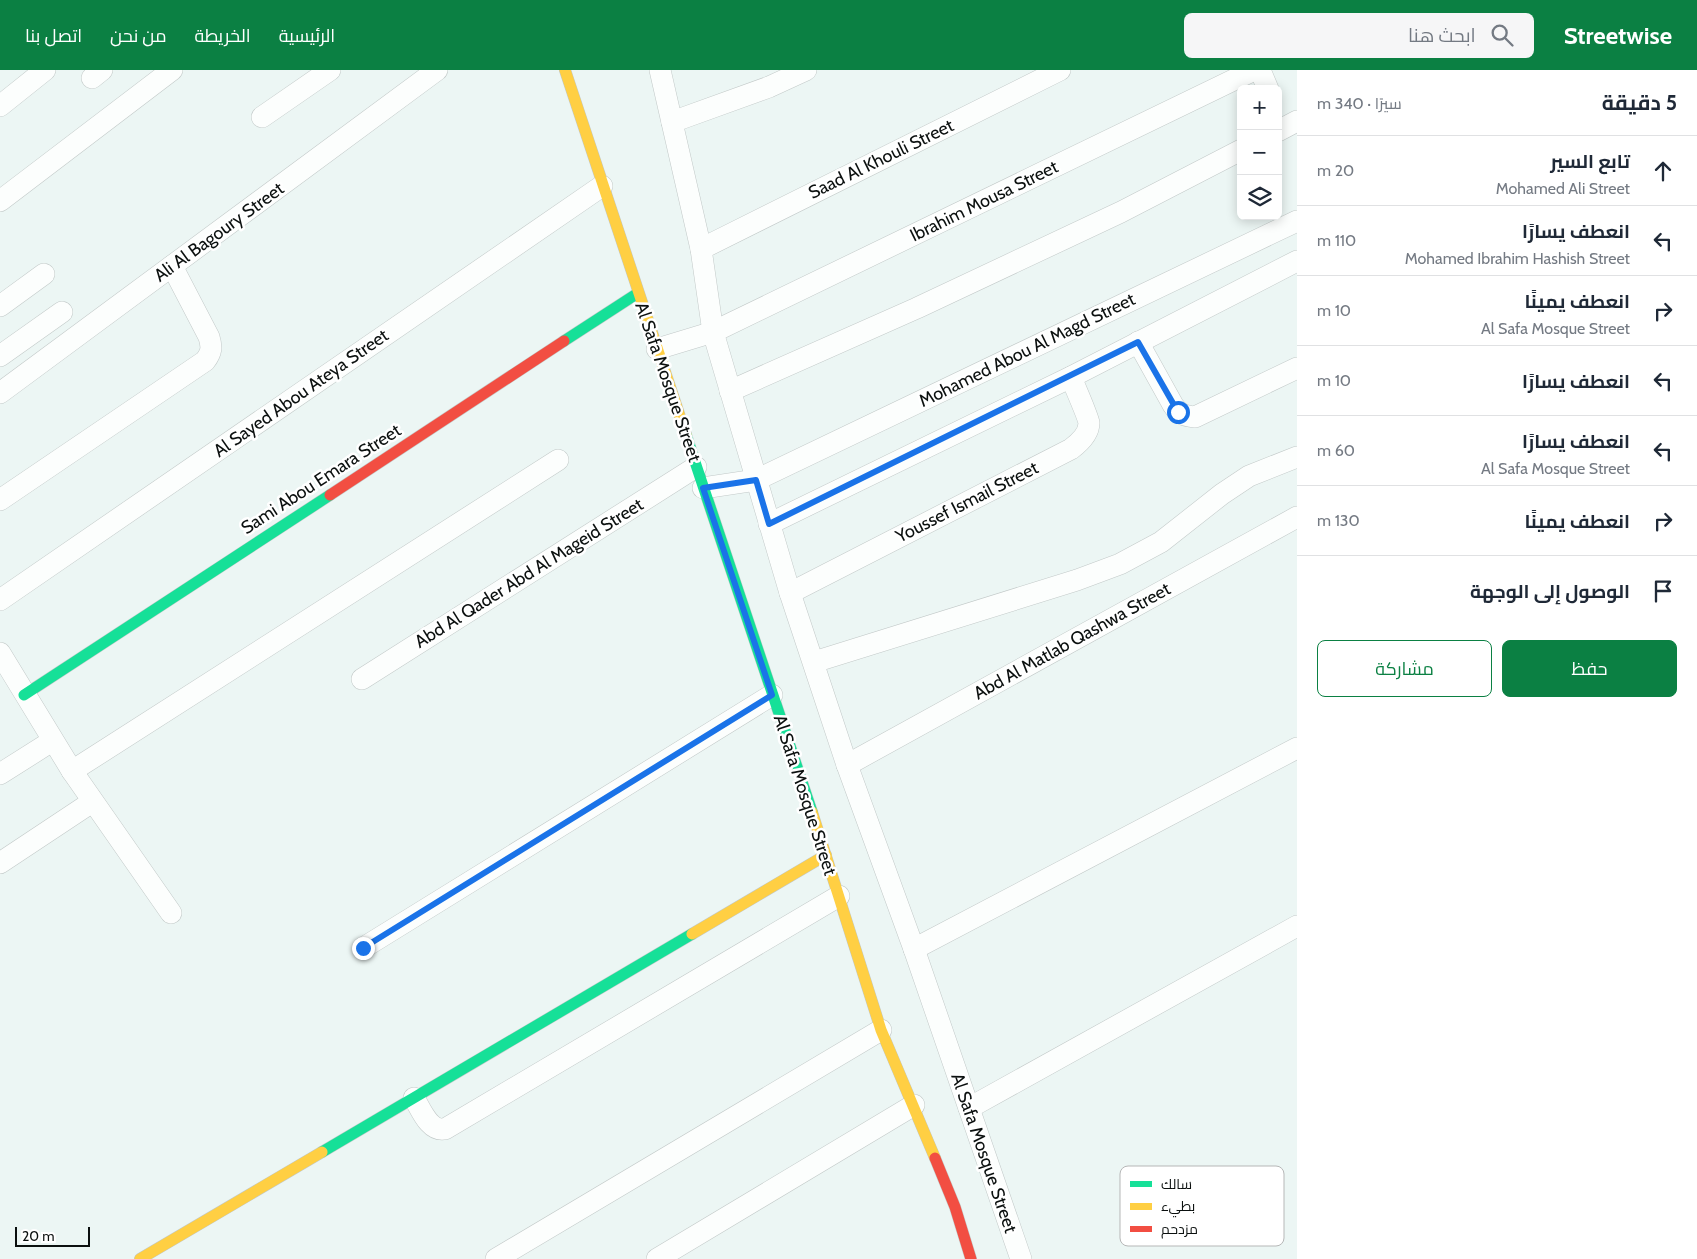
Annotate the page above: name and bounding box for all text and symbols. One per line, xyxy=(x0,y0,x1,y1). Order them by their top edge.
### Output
search box xyxy=(1184,13,1534,58)
icon: search xyxy=(1488,21,1516,49)
text: Streetwise xyxy=(1564,21,1672,50)
text: ابحث هنا xyxy=(1408,24,1476,47)
text: اتصل بنا xyxy=(25,25,82,47)
text: من نحن xyxy=(110,25,166,47)
text: الخريطة xyxy=(194,25,251,47)
text: الرئيسية xyxy=(279,25,335,47)
map controls xyxy=(1237,85,1282,220)
button: + xyxy=(1237,85,1282,130)
text: 5 دقيقة xyxy=(1602,90,1677,115)
text: سيرًا · 340 m xyxy=(1317,94,1402,113)
street label: Saad Al Khouli Street xyxy=(805,114,957,204)
button: − xyxy=(1237,130,1282,175)
text: تابع السير xyxy=(1550,150,1630,173)
street label: Ibrahim Mousa Street xyxy=(906,156,1062,246)
icon: ahead xyxy=(1649,157,1677,185)
text: 20 m xyxy=(1317,161,1354,180)
button: layers xyxy=(1237,175,1282,220)
street label: Ali Al Bagoury Street xyxy=(150,178,288,286)
text: Mohamed Ali Street xyxy=(1496,179,1630,198)
text: انعطف يسارًا xyxy=(1522,220,1630,243)
icon: left xyxy=(1649,227,1677,255)
text: 110 m xyxy=(1317,231,1356,250)
text: Mohamed Ibrahim Hashish Street xyxy=(1405,249,1630,268)
street label: Mohamed Abou Al Magd Street xyxy=(915,288,1139,412)
text: انعطف يمينًا xyxy=(1524,290,1630,313)
icon: right xyxy=(1649,297,1677,325)
street label: Al Safa Mosque Street xyxy=(630,299,706,465)
text: 10 m xyxy=(1317,301,1351,320)
text: Al Safa Mosque Street xyxy=(1481,319,1630,338)
street label: Al Sayed Abou Ateya Street xyxy=(209,324,393,462)
icon: left xyxy=(1649,367,1677,395)
text: انعطف يسارًا xyxy=(1522,370,1630,393)
text: 10 m xyxy=(1317,371,1351,390)
route start xyxy=(1167,401,1190,424)
street label: Sami Abou Emara Street xyxy=(237,419,405,539)
text: انعطف يسارًا xyxy=(1522,430,1630,453)
icon: left xyxy=(1649,437,1677,465)
text: 60 m xyxy=(1317,441,1355,460)
street label: Youssef Ismail Street xyxy=(891,457,1042,548)
text: Al Safa Mosque Street xyxy=(1481,459,1630,478)
street label: Abd Al Qader Abd Al Mageid Street xyxy=(411,493,647,653)
icon: right xyxy=(1649,507,1677,535)
text: انعطف يمينًا xyxy=(1524,510,1630,533)
text: 130 m xyxy=(1317,511,1360,530)
icon: arrive xyxy=(1649,577,1677,605)
street label: Abd Al Matlab Qashwa Street xyxy=(970,578,1174,704)
text: الوصول إلى الوجهة xyxy=(1470,580,1630,603)
button: مشاركة xyxy=(1317,640,1492,697)
button: حفظ xyxy=(1502,640,1677,697)
street label: Al Safa Mosque Street xyxy=(769,712,841,878)
route end xyxy=(352,937,375,960)
street label: Al Safa Mosque Street xyxy=(946,1070,1022,1236)
legend xyxy=(1120,1166,1284,1246)
text: سالك xyxy=(1161,1175,1192,1193)
text: بطيء xyxy=(1161,1197,1195,1218)
text: مزدحم xyxy=(1161,1220,1198,1239)
scale bar xyxy=(15,1224,90,1247)
text: 20 m xyxy=(22,1227,55,1245)

